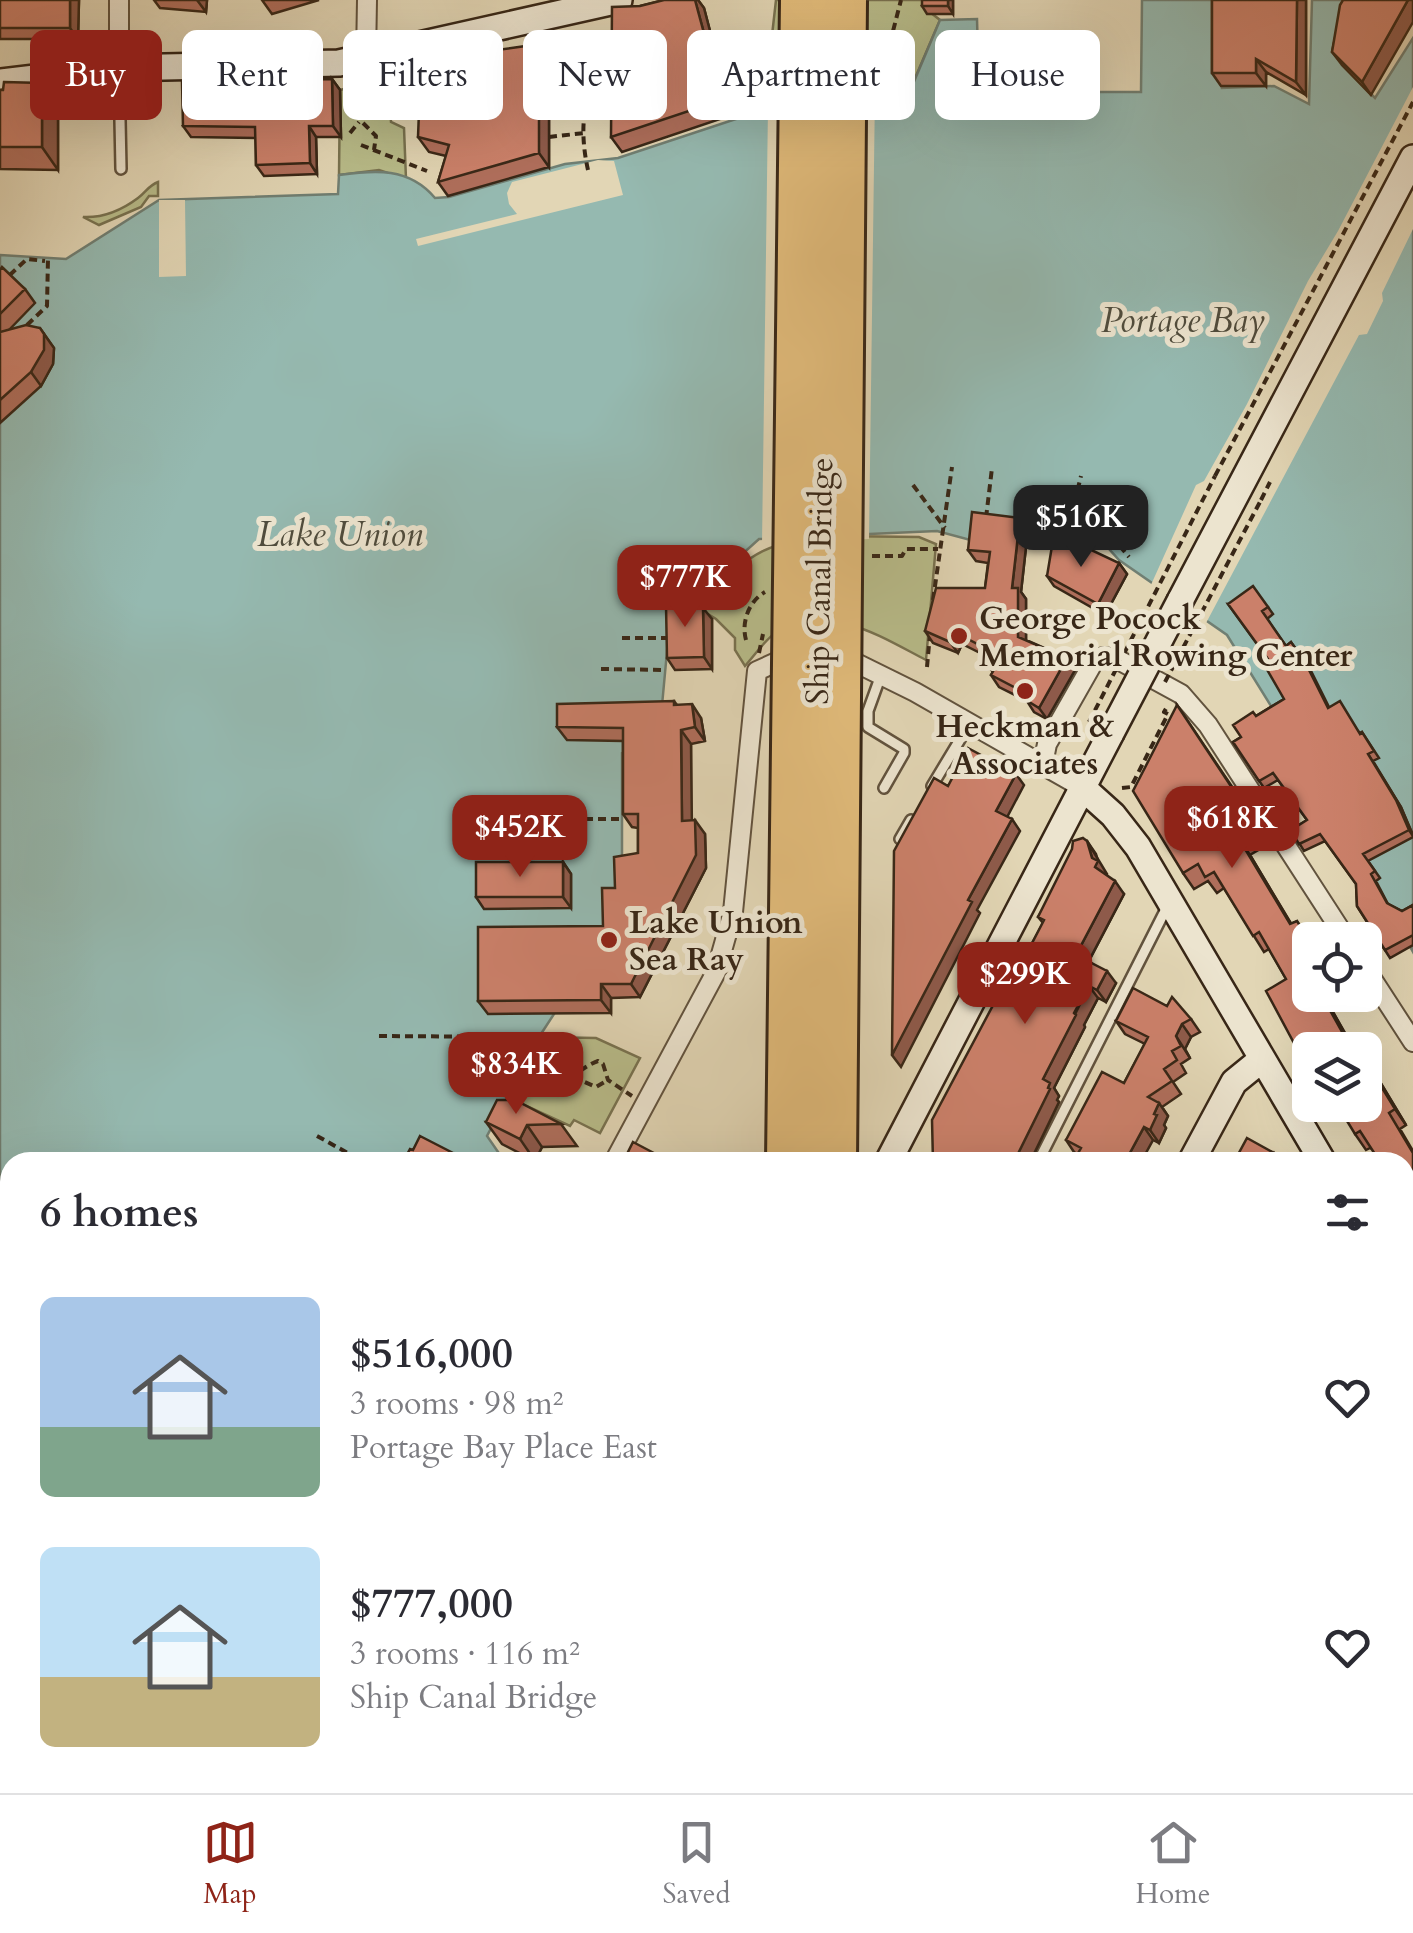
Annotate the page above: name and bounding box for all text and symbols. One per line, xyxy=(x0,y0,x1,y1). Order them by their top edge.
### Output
chip: Buy xyxy=(30,30,162,120)
chip: Rent xyxy=(182,30,323,120)
chip: Filters xyxy=(343,30,503,120)
chip: New xyxy=(523,30,667,120)
chip: Apartment xyxy=(687,30,915,120)
chip: House xyxy=(935,30,1100,120)
water label: Portage Bay xyxy=(1101,297,1265,345)
street label: Ship Canal Bridge xyxy=(796,457,844,705)
pin: $516K xyxy=(1011,485,1151,570)
text: $516K xyxy=(1035,495,1127,539)
water label: Lake Union xyxy=(257,511,423,559)
pin: $777K xyxy=(615,545,755,630)
text: $777K xyxy=(639,555,731,599)
place label: George Pocock Memorial Rowing Center xyxy=(979,597,1352,678)
marker: George Pocock Memorial Rowing Center xyxy=(948,625,970,647)
marker: Heckman & Associates xyxy=(1014,680,1036,702)
place label: Heckman & Associates xyxy=(936,705,1115,786)
pin: $618K xyxy=(1162,786,1302,871)
pin: $452K xyxy=(450,795,590,880)
text: $618K xyxy=(1186,796,1278,840)
text: $452K xyxy=(474,805,566,849)
place label: Lake Union Sea Ray xyxy=(629,901,803,982)
map controls xyxy=(1292,922,1382,1122)
button: locate xyxy=(1292,922,1382,1012)
marker: Lake Union Sea Ray xyxy=(598,929,620,951)
pin: $299K xyxy=(955,942,1095,1027)
text: $299K xyxy=(979,952,1071,996)
pin: $834K xyxy=(446,1032,586,1117)
button: layers xyxy=(1292,1032,1382,1122)
text: $834K xyxy=(470,1042,562,1086)
text: 6 homes xyxy=(40,1184,198,1241)
icon: filters xyxy=(1320,1185,1375,1240)
text: $516,000 xyxy=(350,1325,513,1382)
icon: home xyxy=(120,1337,240,1457)
icon: heart xyxy=(1320,1370,1375,1425)
text: 3 rooms · 98 m² xyxy=(350,1382,563,1426)
text: Portage Bay Place East xyxy=(350,1426,657,1470)
text: $777,000 xyxy=(350,1575,513,1632)
icon: home xyxy=(120,1587,240,1707)
icon: heart xyxy=(1320,1620,1375,1675)
text: 3 rooms · 116 m² xyxy=(350,1632,580,1676)
text: Ship Canal Bridge xyxy=(350,1676,597,1720)
tab: Map xyxy=(203,1815,258,1913)
tab: Saved xyxy=(663,1815,730,1913)
tab: Home xyxy=(1136,1815,1210,1913)

